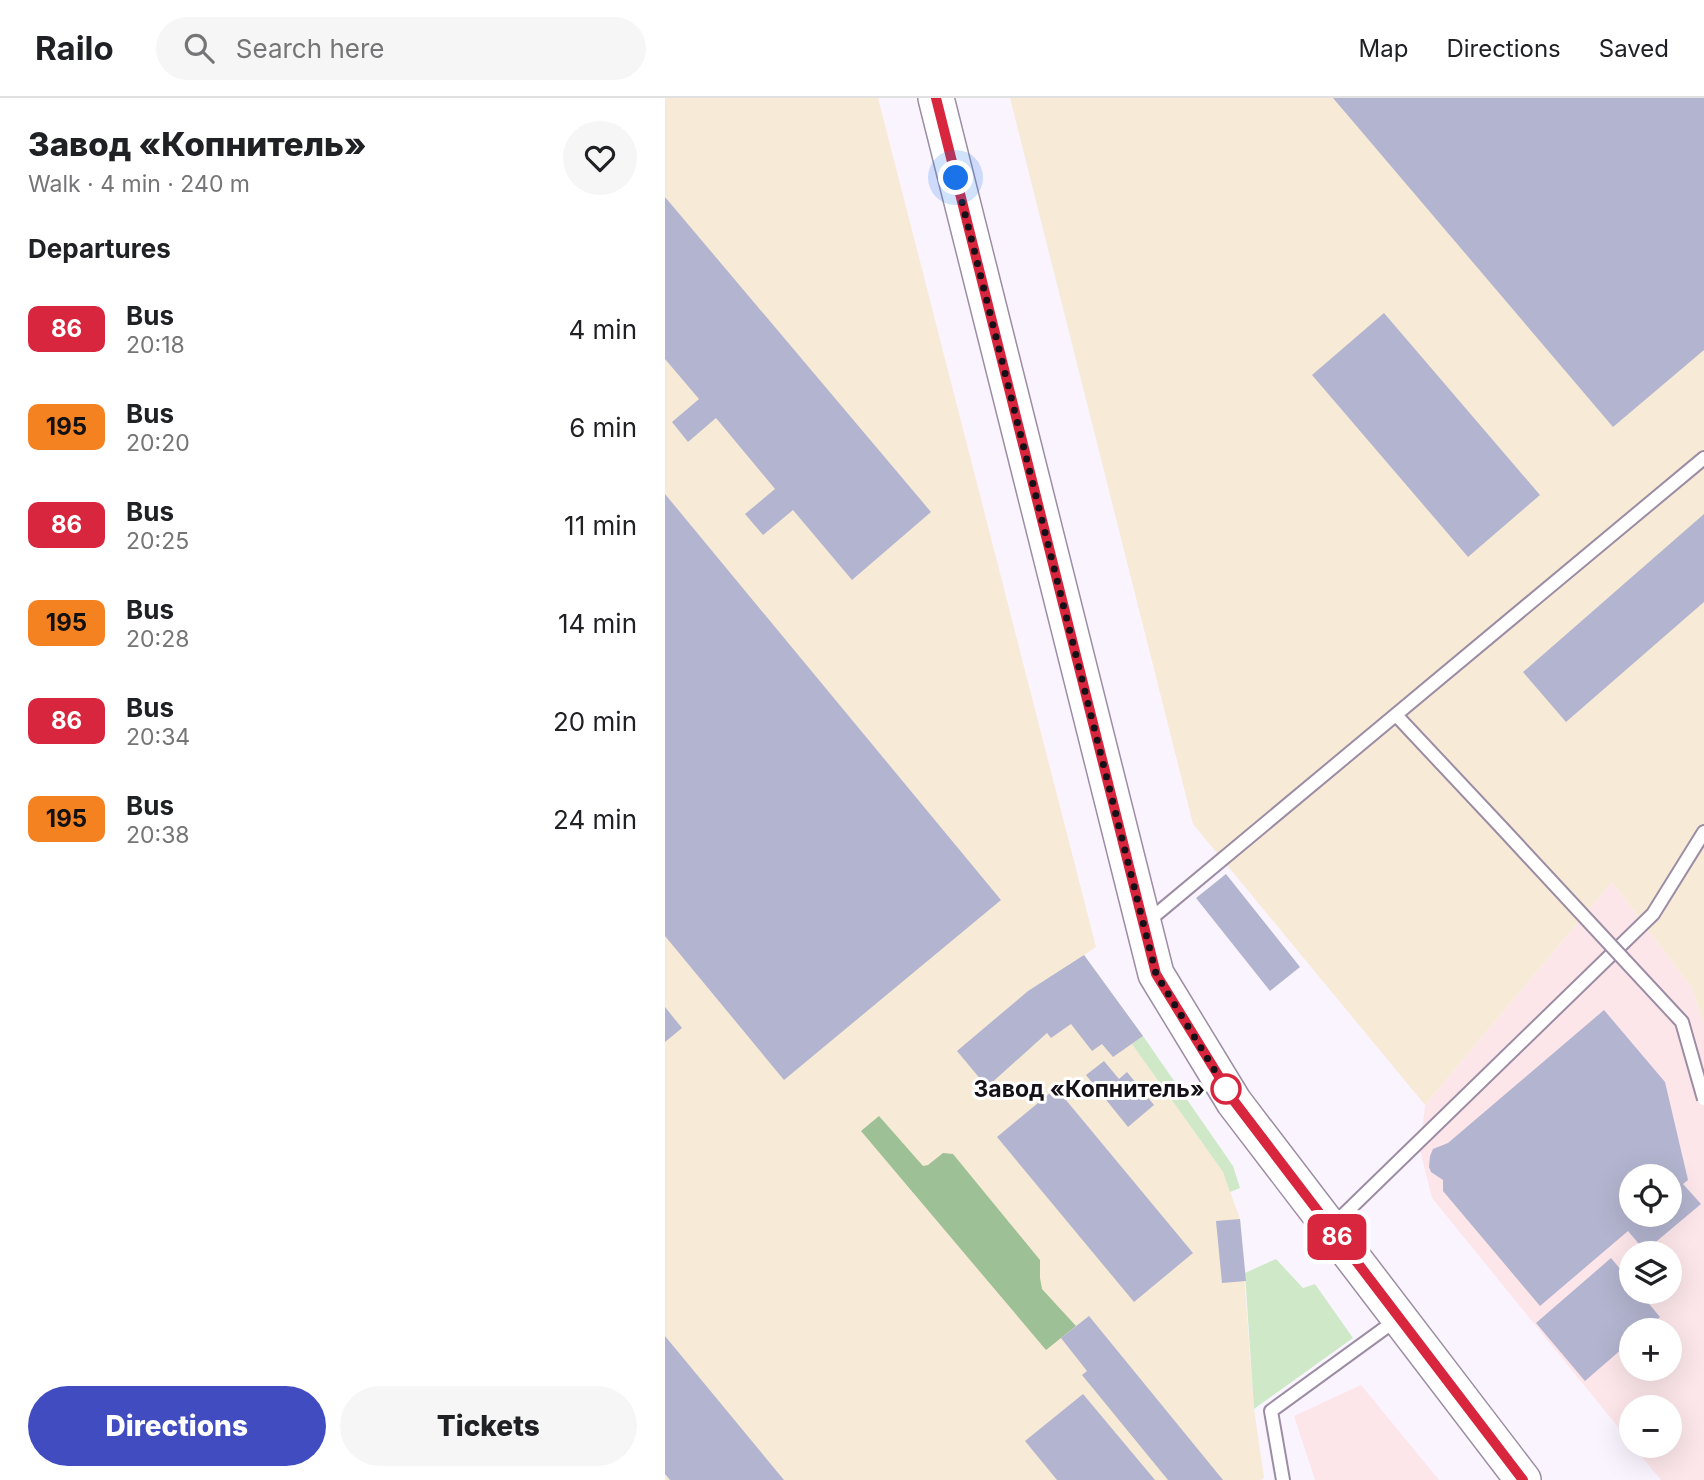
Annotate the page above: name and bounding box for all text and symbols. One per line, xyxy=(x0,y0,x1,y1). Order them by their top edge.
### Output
search box xyxy=(156,17,646,80)
text: Railo xyxy=(35,28,114,68)
icon: search xyxy=(180,29,218,67)
text: Search here xyxy=(236,33,384,64)
text: Map xyxy=(1359,34,1408,63)
text: Directions xyxy=(1446,34,1561,63)
text: Saved xyxy=(1599,34,1669,63)
button: heart xyxy=(563,121,637,195)
text: Завод «Копнитель» xyxy=(28,124,367,164)
your location xyxy=(938,160,973,195)
text: Walk · 4 min · 240 m xyxy=(28,170,250,198)
text: Departures xyxy=(28,233,171,264)
text: Bus xyxy=(126,300,174,331)
text: 86 xyxy=(51,314,82,343)
text: 4 min xyxy=(568,314,637,345)
text: 20:18 xyxy=(126,331,185,359)
text: Bus xyxy=(126,398,174,429)
text: 195 xyxy=(46,412,87,441)
text: 6 min xyxy=(569,412,637,443)
text: 20:20 xyxy=(126,429,190,457)
text: Bus xyxy=(126,496,174,527)
text: 86 xyxy=(51,510,82,539)
text: 11 min xyxy=(564,510,637,541)
text: 20:25 xyxy=(126,527,189,555)
text: Bus xyxy=(126,594,174,625)
text: 195 xyxy=(46,608,87,637)
text: 14 min xyxy=(558,608,637,639)
text: 20:28 xyxy=(126,625,189,653)
text: Bus xyxy=(126,692,174,723)
text: 86 xyxy=(51,706,82,735)
text: 20 min xyxy=(553,706,637,737)
text: 20:34 xyxy=(126,723,190,751)
text: Bus xyxy=(126,790,174,821)
text: 195 xyxy=(46,804,87,833)
text: 24 min xyxy=(553,804,637,835)
text: 20:38 xyxy=(126,821,190,849)
marker: Завод «Копнитель» xyxy=(1211,1074,1241,1104)
place label: Завод «Копнитель» xyxy=(973,1075,1205,1103)
map controls xyxy=(1619,1164,1682,1458)
button: locate xyxy=(1619,1164,1682,1227)
line badge: 86 xyxy=(1305,1214,1369,1260)
text: 86 xyxy=(1321,1222,1353,1251)
button: layers xyxy=(1619,1241,1682,1304)
button: + xyxy=(1619,1318,1682,1381)
button: Directions xyxy=(28,1386,326,1466)
button: Tickets xyxy=(340,1386,637,1466)
button: − xyxy=(1619,1395,1682,1458)

